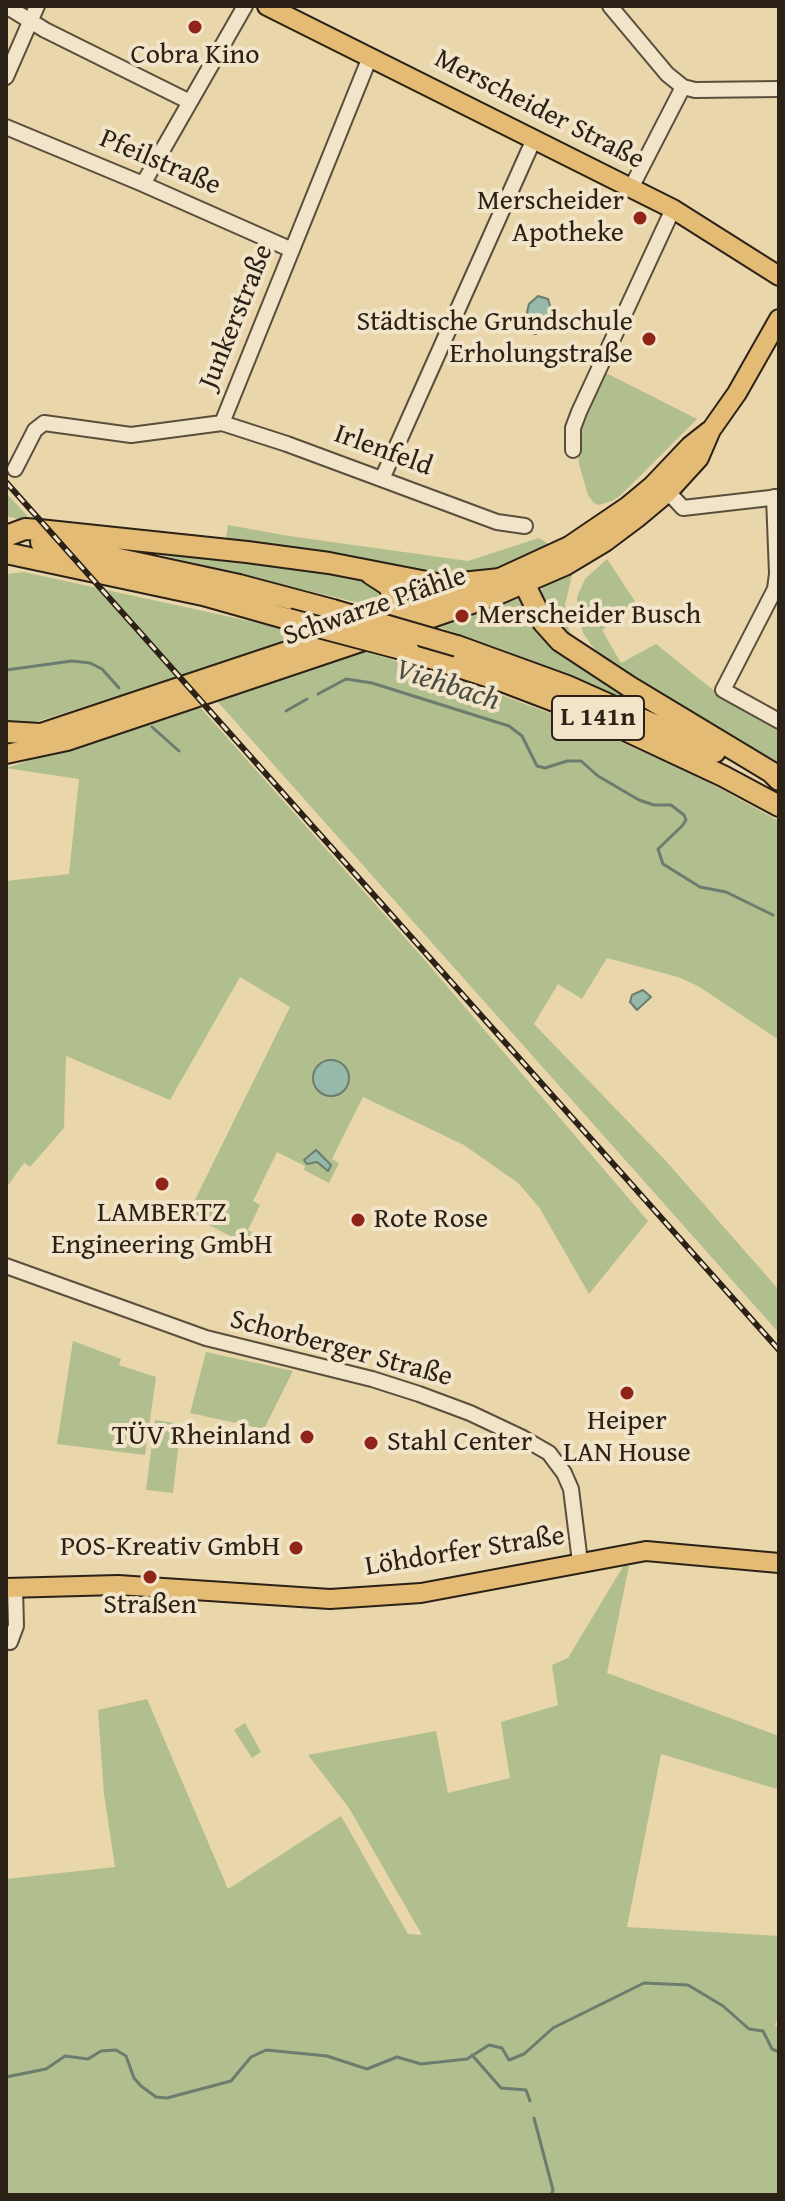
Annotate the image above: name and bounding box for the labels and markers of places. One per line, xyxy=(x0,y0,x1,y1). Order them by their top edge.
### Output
marker: Cobra Kino xyxy=(186,18,204,36)
place label: Cobra Kino xyxy=(130,39,260,73)
place label: Merscheider Apotheke xyxy=(477,185,624,251)
marker: Merscheider Apotheke xyxy=(631,209,649,227)
place label: Städtische Grundschule Erholungstraße xyxy=(357,306,633,372)
marker: Städtische Grundschule Erholungstraße xyxy=(640,330,658,348)
place label: Merscheider Busch xyxy=(478,599,701,633)
marker: Merscheider Busch xyxy=(453,607,471,625)
marker: LAMBERTZ Engineering GmbH xyxy=(153,1175,171,1193)
place label: LAMBERTZ Engineering GmbH xyxy=(51,1197,273,1263)
place label: Rote Rose xyxy=(374,1203,488,1237)
marker: Rote Rose xyxy=(349,1211,367,1229)
marker: Heiper LAN House xyxy=(618,1384,636,1402)
place label: Heiper LAN House xyxy=(563,1405,691,1471)
place label: TÜV Rheinland xyxy=(112,1420,291,1454)
place label: Stahl Center xyxy=(387,1426,532,1460)
marker: TÜV Rheinland xyxy=(298,1428,316,1446)
marker: Stahl Center xyxy=(362,1434,380,1452)
place label: POS-Kreativ GmbH xyxy=(60,1531,280,1565)
marker: POS-Kreativ GmbH xyxy=(287,1539,305,1557)
marker: Straßen xyxy=(141,1568,159,1586)
place label: Straßen xyxy=(103,1589,197,1623)

